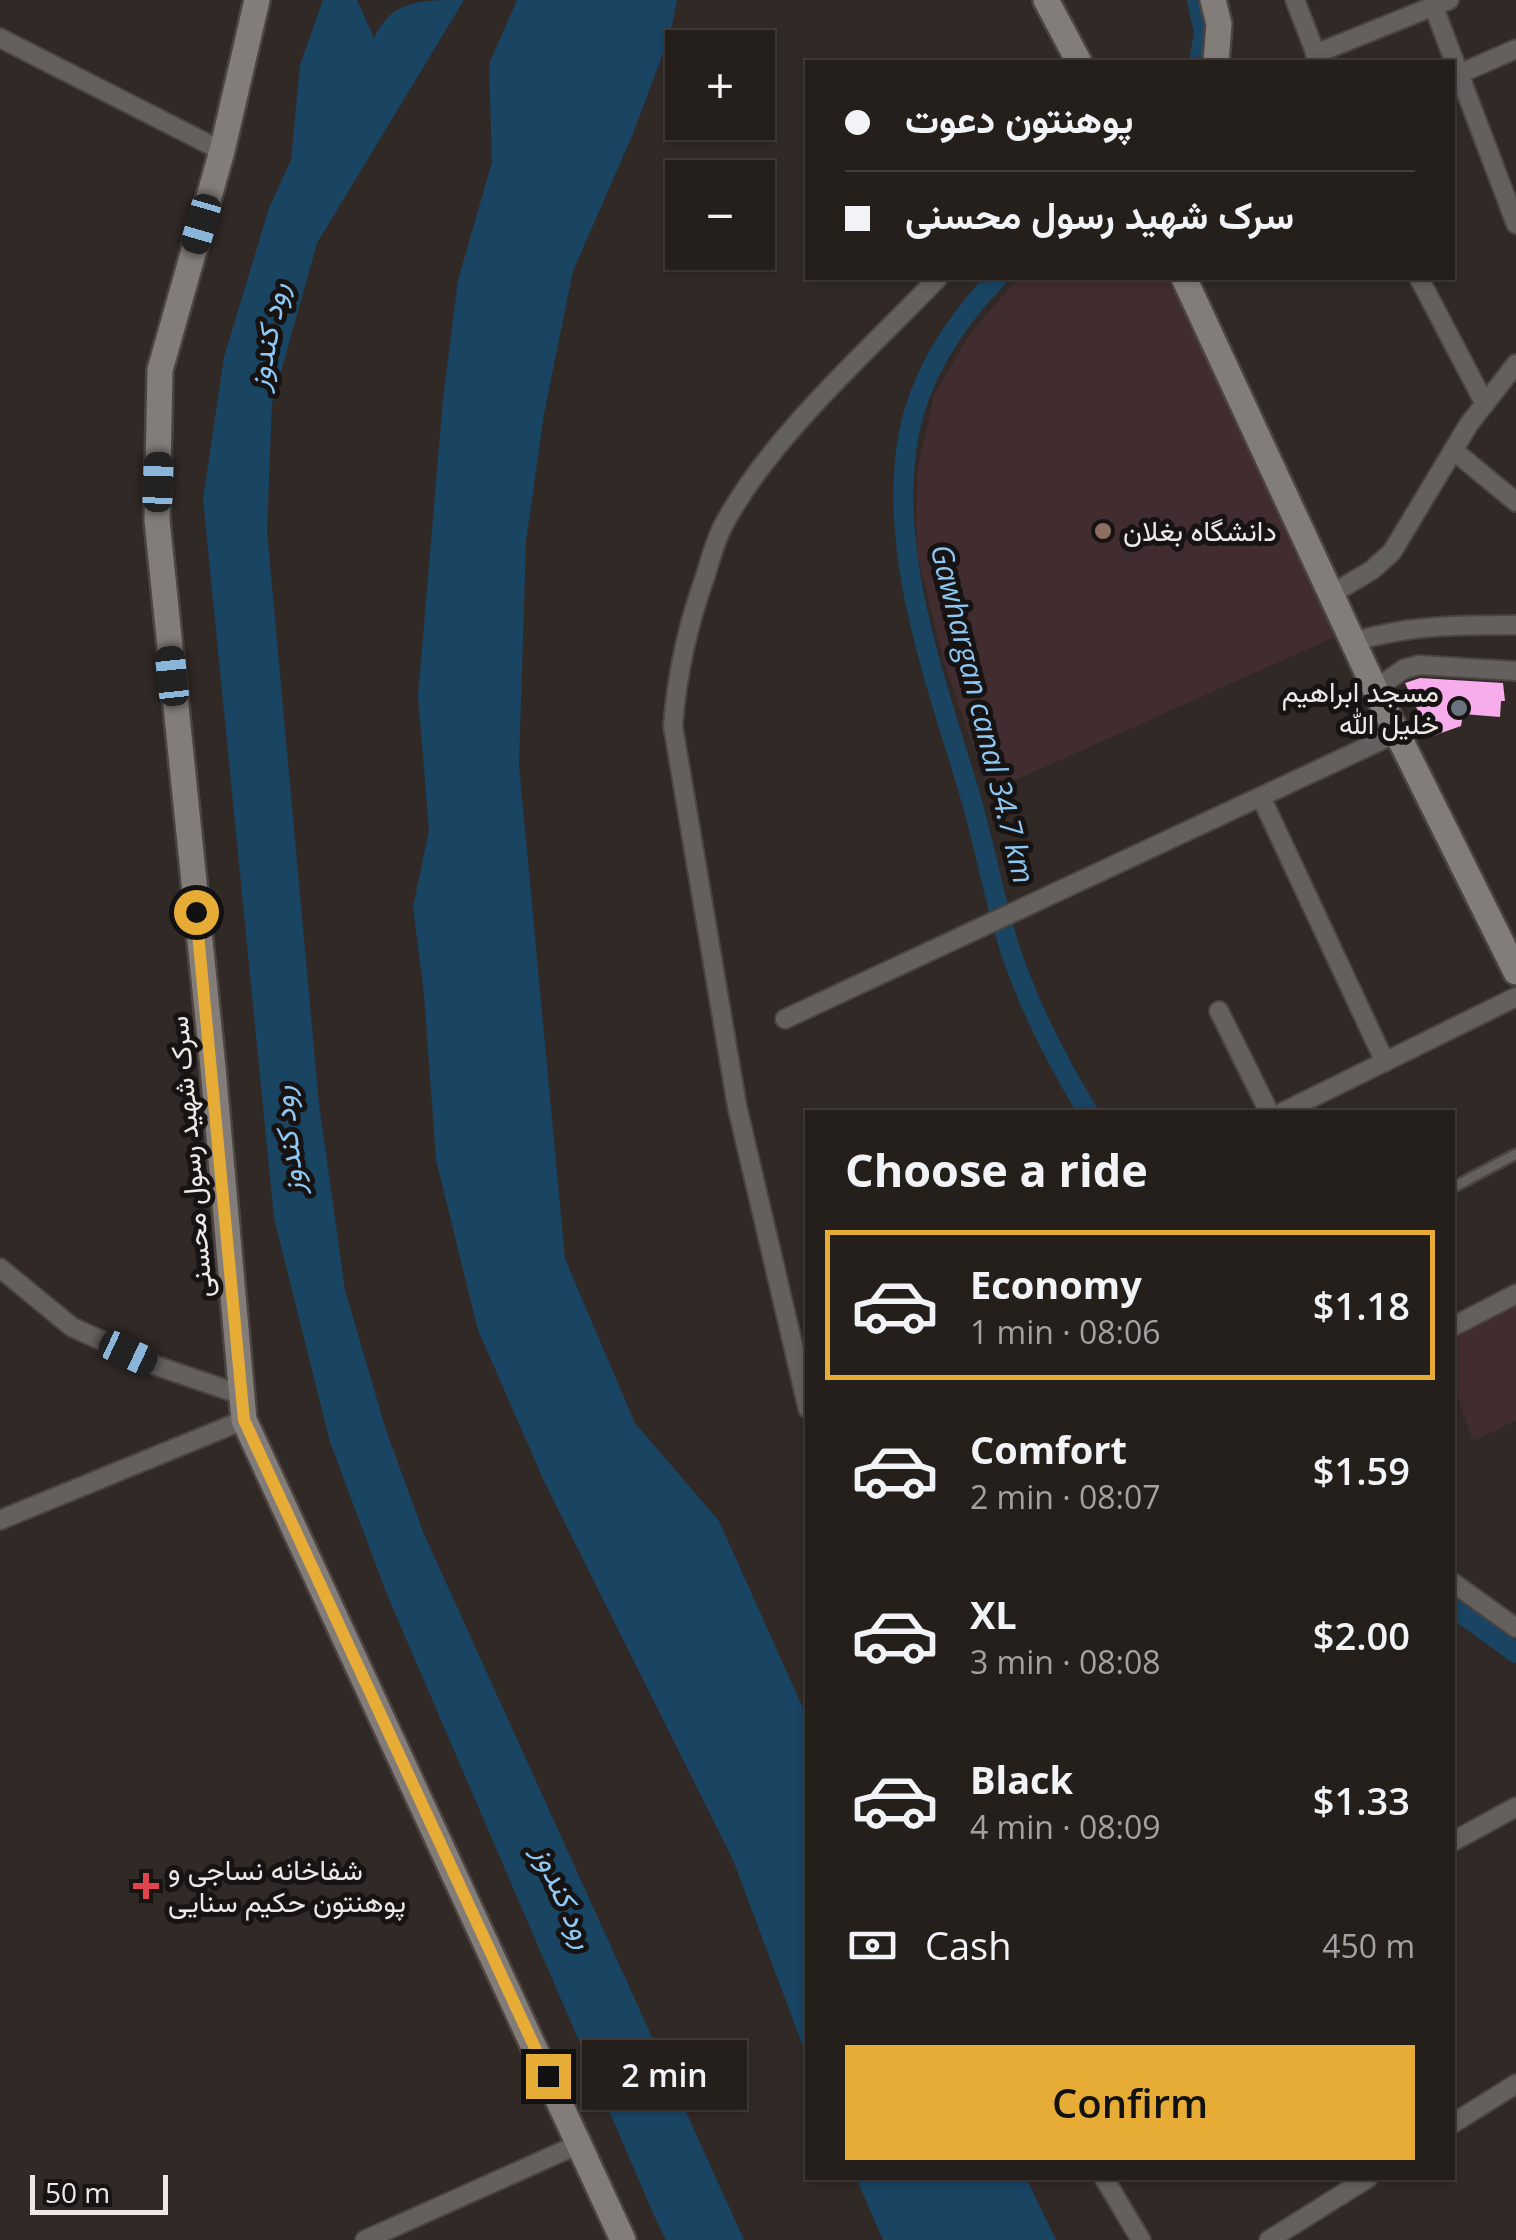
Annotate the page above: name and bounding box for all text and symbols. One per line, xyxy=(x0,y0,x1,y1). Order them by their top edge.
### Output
map controls xyxy=(665,30,775,270)
button: + xyxy=(665,30,775,140)
text: پوهنتون دعوت xyxy=(905,92,1133,144)
button: − xyxy=(665,160,775,270)
text: سرک شهید رسول محسنی xyxy=(905,188,1294,240)
car xyxy=(178,191,224,257)
water label: رود کندوز xyxy=(236,279,297,395)
car xyxy=(142,451,174,513)
place label: دانشگاه بغلان xyxy=(1123,511,1277,549)
marker: دانشگاه بغلان xyxy=(1092,520,1114,542)
water label: Gawhargan canal 34.7 km xyxy=(921,540,1045,888)
car xyxy=(154,645,190,707)
place label: مسجد ابراهیم خلیل الله xyxy=(1282,672,1439,742)
marker: مسجد ابراهیم خلیل الله xyxy=(1448,697,1470,719)
route start xyxy=(174,890,219,935)
street label: سرک شهید رسول محسنی xyxy=(158,1015,220,1300)
water label: رود کندوز xyxy=(260,1084,313,1198)
text: Choose a ride xyxy=(845,1139,1148,1200)
text: Economy xyxy=(970,1258,1142,1310)
icon: car xyxy=(850,1260,940,1350)
text: $1.18 xyxy=(1313,1279,1410,1331)
text: 1 min · 08:06 xyxy=(970,1310,1161,1353)
car xyxy=(94,1327,162,1379)
text: Comfort xyxy=(970,1423,1127,1475)
icon: car xyxy=(850,1425,940,1515)
text: $1.59 xyxy=(1313,1444,1410,1496)
text: 2 min · 08:07 xyxy=(970,1475,1161,1518)
text: XL xyxy=(970,1588,1017,1640)
icon: car xyxy=(850,1590,940,1680)
text: $2.00 xyxy=(1313,1609,1410,1661)
text: 3 min · 08:08 xyxy=(970,1640,1161,1683)
text: Black xyxy=(970,1753,1073,1805)
icon: car xyxy=(850,1755,940,1845)
text: $1.33 xyxy=(1313,1774,1410,1826)
text: 4 min · 08:09 xyxy=(970,1805,1161,1848)
water label: رود کندوز xyxy=(524,1837,606,1954)
place label: شفاخانه نساجی و پوهنتون حکیم سنایی xyxy=(168,1850,406,1921)
marker: شفاخانه نساجی و پوهنتون حکیم سنایی xyxy=(133,1873,159,1899)
icon: cash xyxy=(845,1918,900,1973)
text: Cash xyxy=(925,1919,1011,1971)
text: 450 m xyxy=(1322,1924,1415,1967)
callout: 2 min xyxy=(583,2041,748,2111)
button: Confirm xyxy=(845,2045,1415,2160)
text: 2 min xyxy=(621,2053,708,2096)
route end xyxy=(526,2054,571,2099)
scale bar xyxy=(30,2170,168,2214)
text: 50 m xyxy=(45,2173,110,2211)

